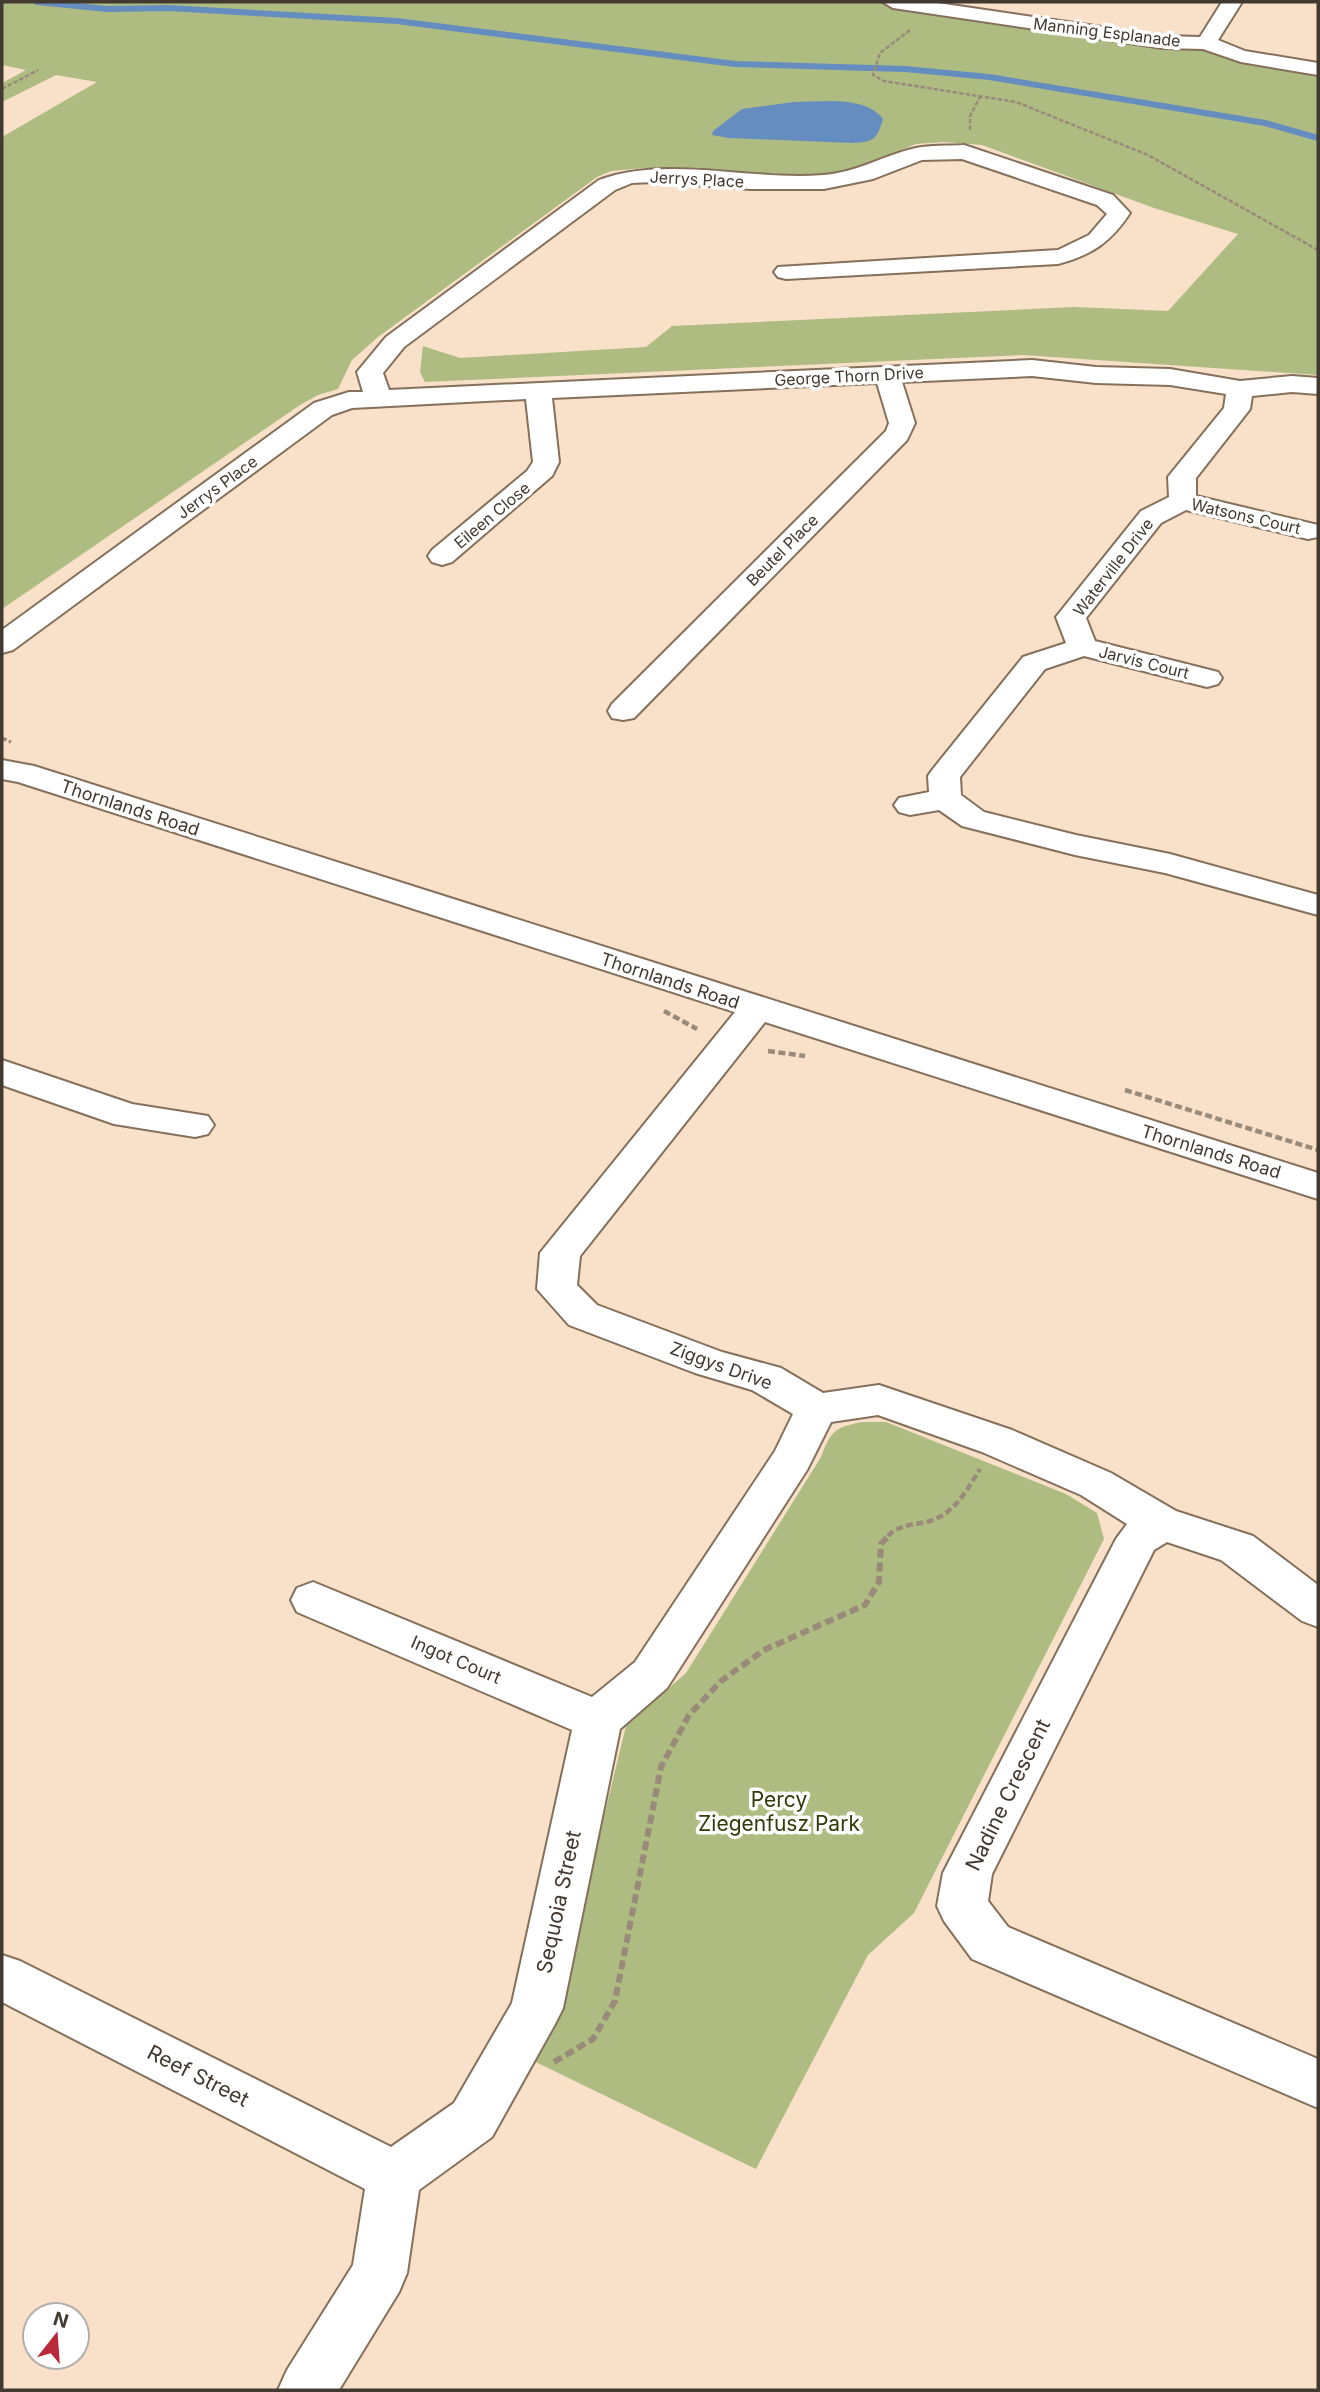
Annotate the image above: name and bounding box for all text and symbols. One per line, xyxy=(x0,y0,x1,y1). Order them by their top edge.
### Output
street label: Manning Esplanade xyxy=(1032,13,1182,51)
street label: Jerrys Place xyxy=(649,167,745,191)
street label: George Thorn Drive xyxy=(774,362,924,390)
street label: Jerrys Place xyxy=(173,451,261,523)
street label: Eileen Close xyxy=(450,477,534,553)
street label: Watsons Court xyxy=(1189,494,1303,538)
street label: Beutel Place xyxy=(742,510,822,590)
street label: Waterville Drive xyxy=(1069,514,1157,620)
street label: Jarvis Court xyxy=(1097,641,1191,683)
street label: Thornlands Road xyxy=(58,775,202,840)
street label: Thornlands Road xyxy=(598,948,742,1013)
street label: Thornlands Road xyxy=(1139,1120,1283,1183)
street label: Ziggys Drive xyxy=(667,1337,775,1394)
street label: Ingot Court xyxy=(408,1631,504,1688)
street label: Nadine Crescent xyxy=(960,1715,1055,1875)
park label: Percy Ziegenfusz Park xyxy=(698,1787,860,1836)
street label: Sequoia Street xyxy=(531,1828,586,1976)
street label: Reef Street xyxy=(143,2039,253,2112)
north arrow xyxy=(21,2301,91,2371)
text: N xyxy=(51,2307,71,2333)

